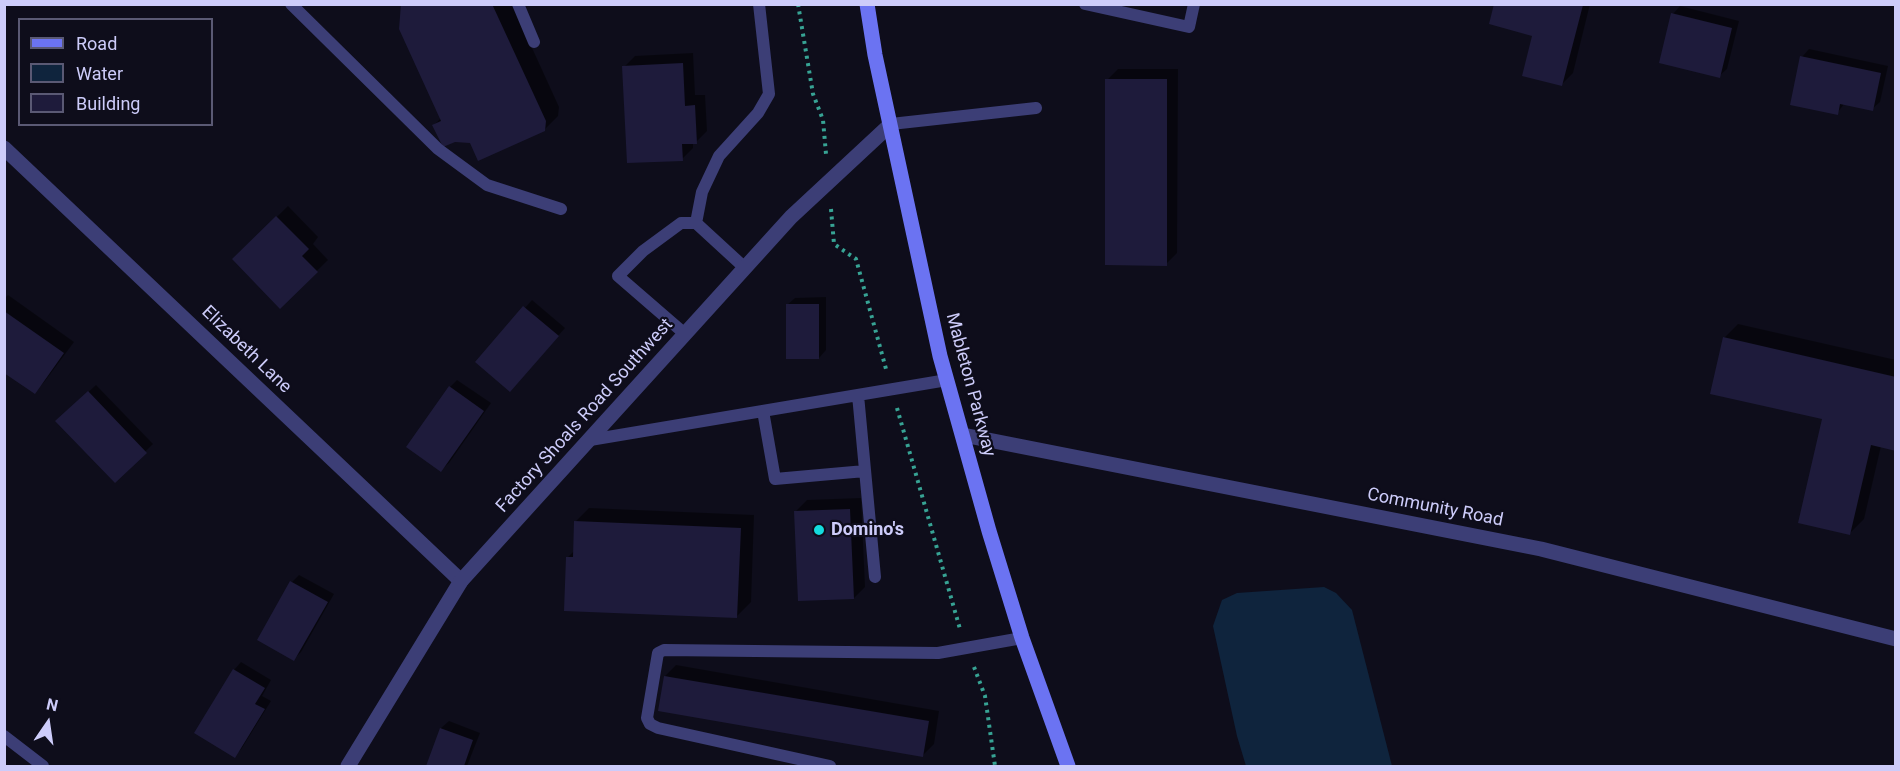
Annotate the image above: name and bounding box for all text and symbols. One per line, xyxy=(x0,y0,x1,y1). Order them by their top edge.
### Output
legend xyxy=(18,18,213,126)
text: Road xyxy=(76,33,117,54)
text: Water xyxy=(76,63,123,84)
text: Building xyxy=(76,93,140,114)
street label: Elizabeth Lane xyxy=(197,302,295,398)
street label: Mableton Parkway xyxy=(940,311,1000,459)
street label: Factory Shoals Road Southwest xyxy=(492,315,678,517)
street label: Community Road xyxy=(1365,484,1505,532)
place label: Domino's xyxy=(831,519,904,541)
marker: Domino's xyxy=(812,523,826,537)
north arrow xyxy=(18,693,78,753)
text: N xyxy=(45,694,60,715)

